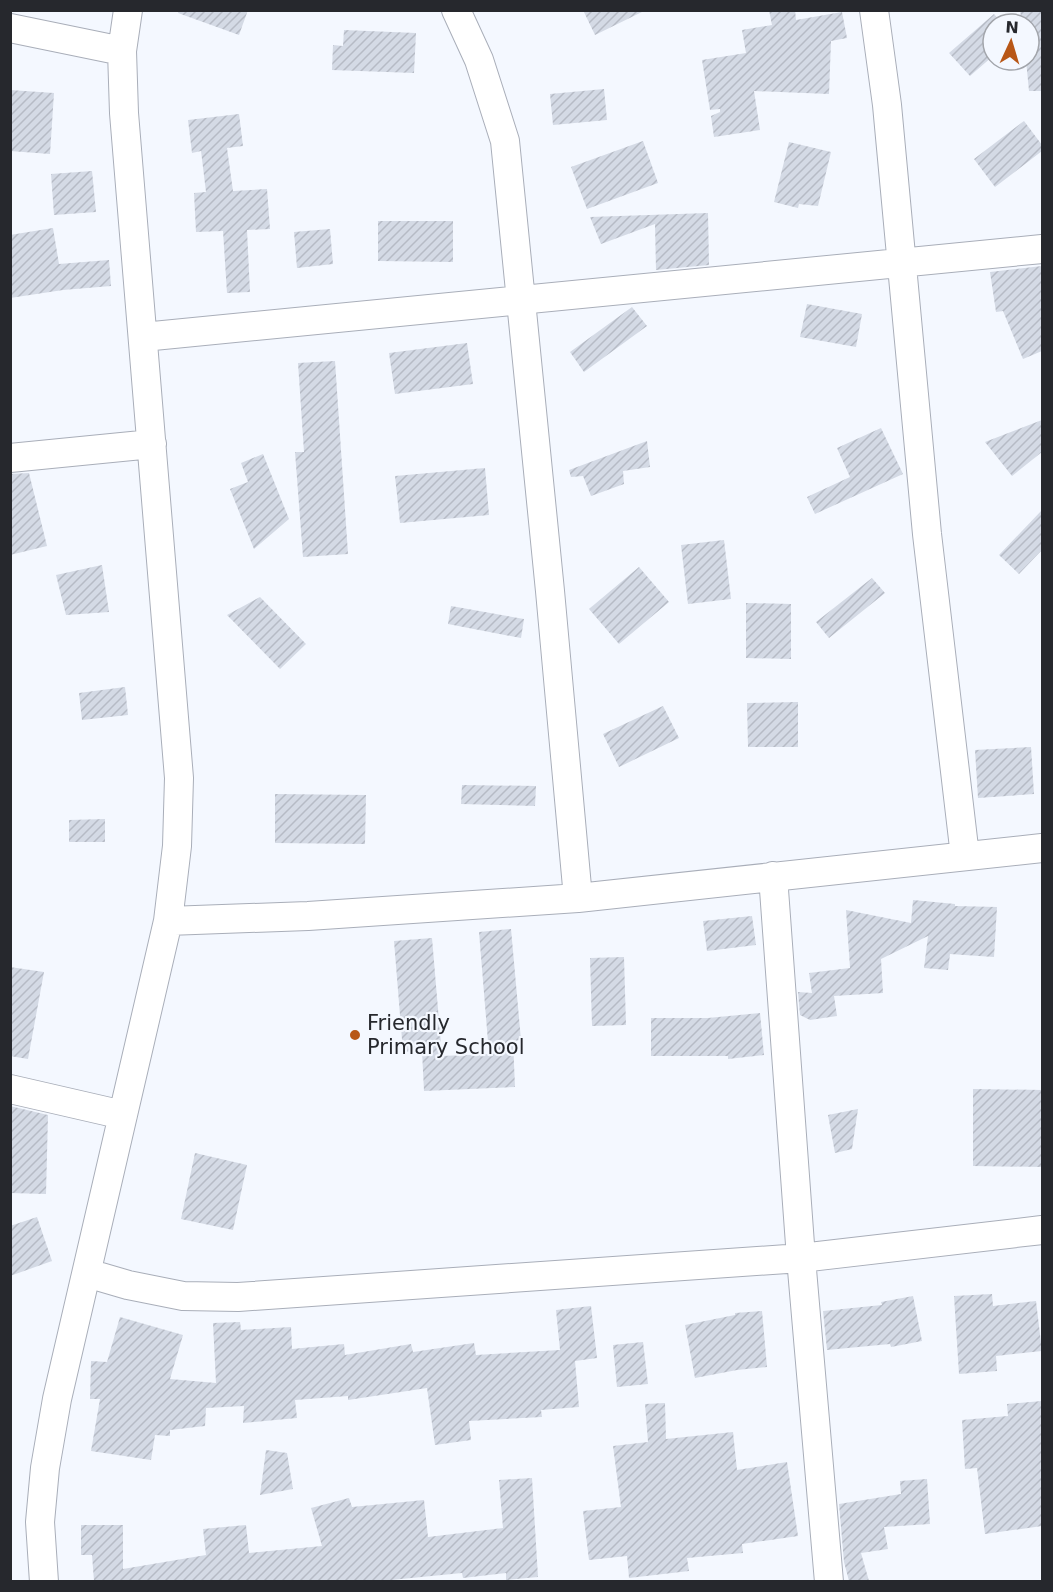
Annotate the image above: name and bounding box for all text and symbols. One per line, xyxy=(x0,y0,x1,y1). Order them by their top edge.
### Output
north arrow xyxy=(981,12,1041,72)
text: N xyxy=(1005,18,1019,37)
place label: Friendly Primary School xyxy=(367,1011,525,1059)
marker: Friendly Primary School xyxy=(348,1028,362,1042)

